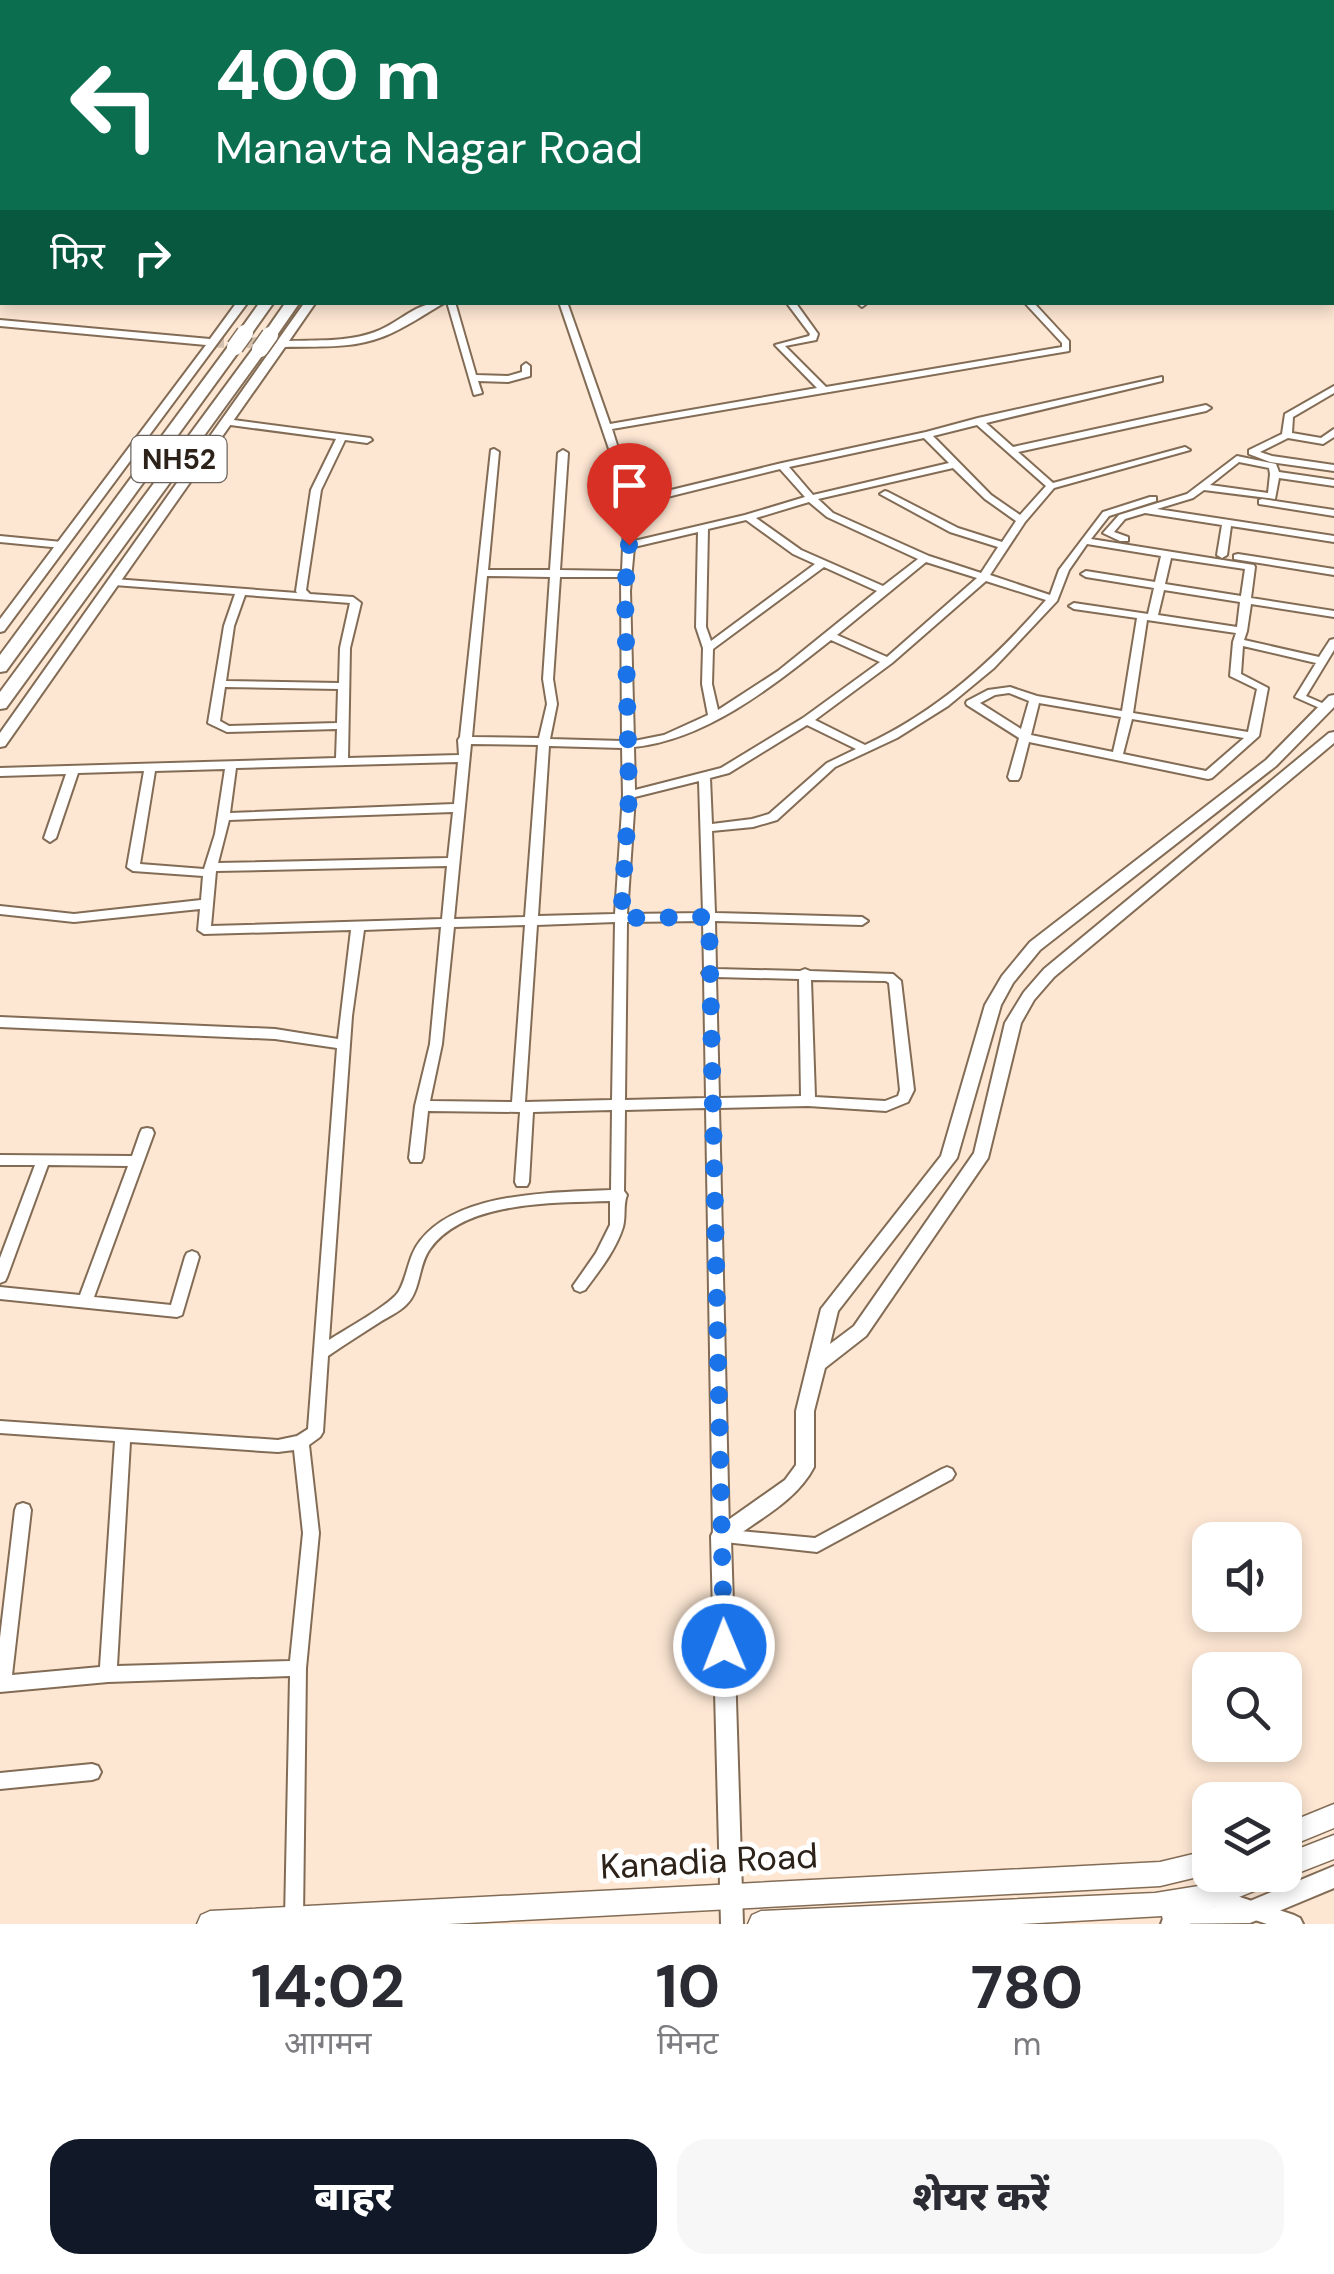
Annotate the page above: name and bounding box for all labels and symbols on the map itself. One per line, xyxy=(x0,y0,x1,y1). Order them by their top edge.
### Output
road number: NH52 xyxy=(132,436,226,482)
pin xyxy=(587,443,672,546)
position arrow xyxy=(672,1594,776,1698)
street label: Kanadia Road xyxy=(599,1832,819,1890)

